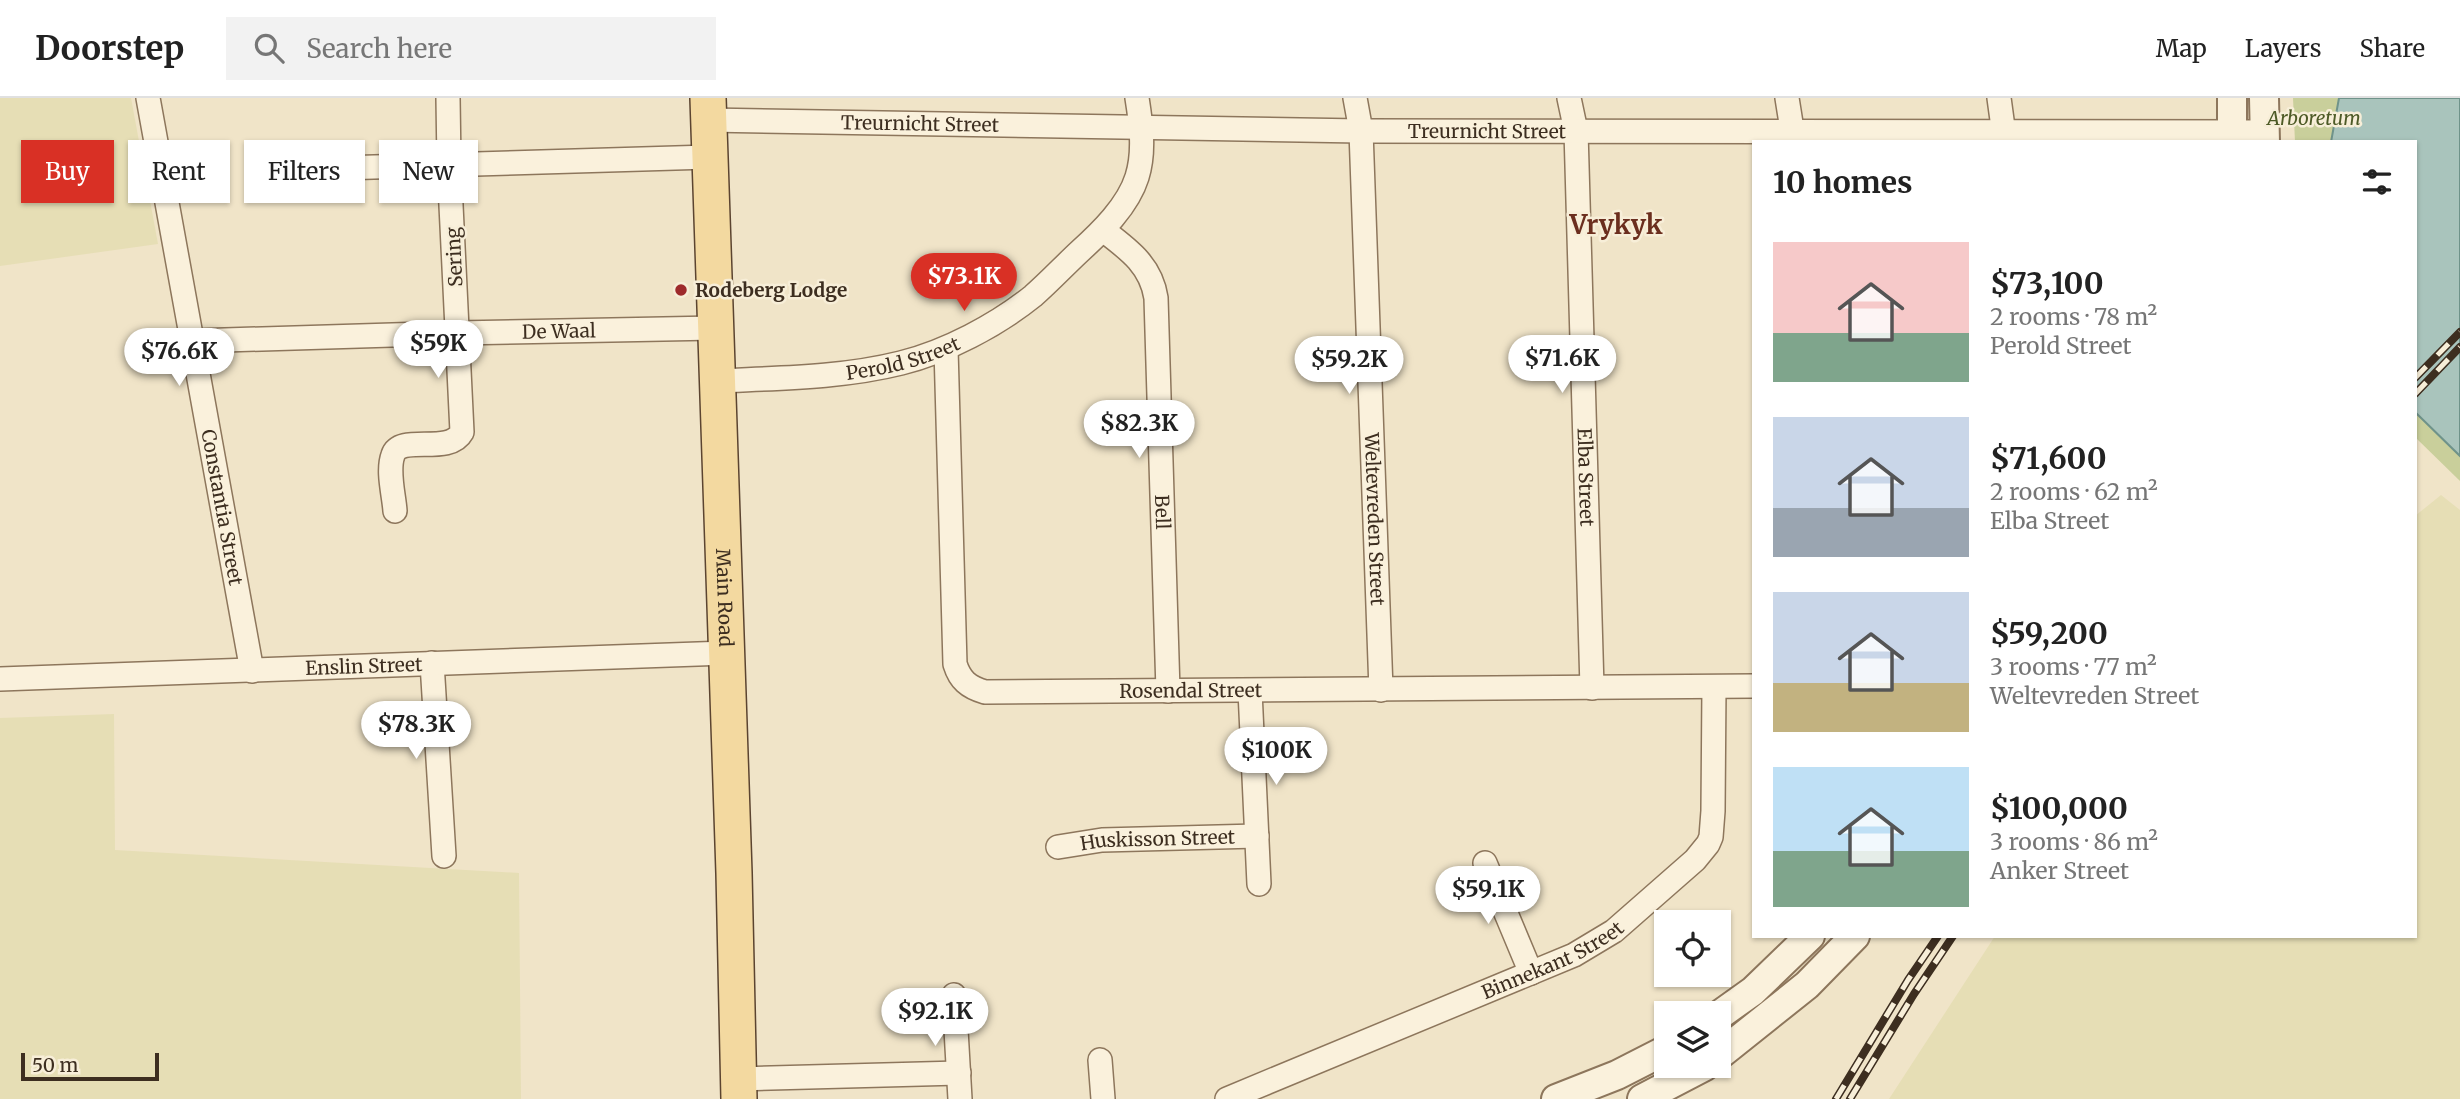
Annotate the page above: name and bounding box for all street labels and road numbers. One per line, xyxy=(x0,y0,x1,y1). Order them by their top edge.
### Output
street label: Treurnicht Street xyxy=(841,110,1000,137)
street label: Treurnicht Street xyxy=(1408,119,1567,143)
street label: Sering xyxy=(440,226,468,288)
street label: De Waal xyxy=(522,318,596,344)
street label: Perold Street xyxy=(845,331,964,385)
street label: Constantia Street xyxy=(196,427,248,588)
street label: Elba Street xyxy=(1573,427,1599,527)
street label: Weltevreden Street xyxy=(1360,431,1390,607)
street label: Bell xyxy=(1150,494,1175,530)
street label: Main Road xyxy=(711,548,738,647)
street label: Enslin Street xyxy=(305,652,423,680)
street label: Rosendal Street xyxy=(1119,678,1263,703)
street label: Huskisson Street xyxy=(1078,825,1236,855)
street label: Binnekant Street xyxy=(1478,916,1629,1004)

